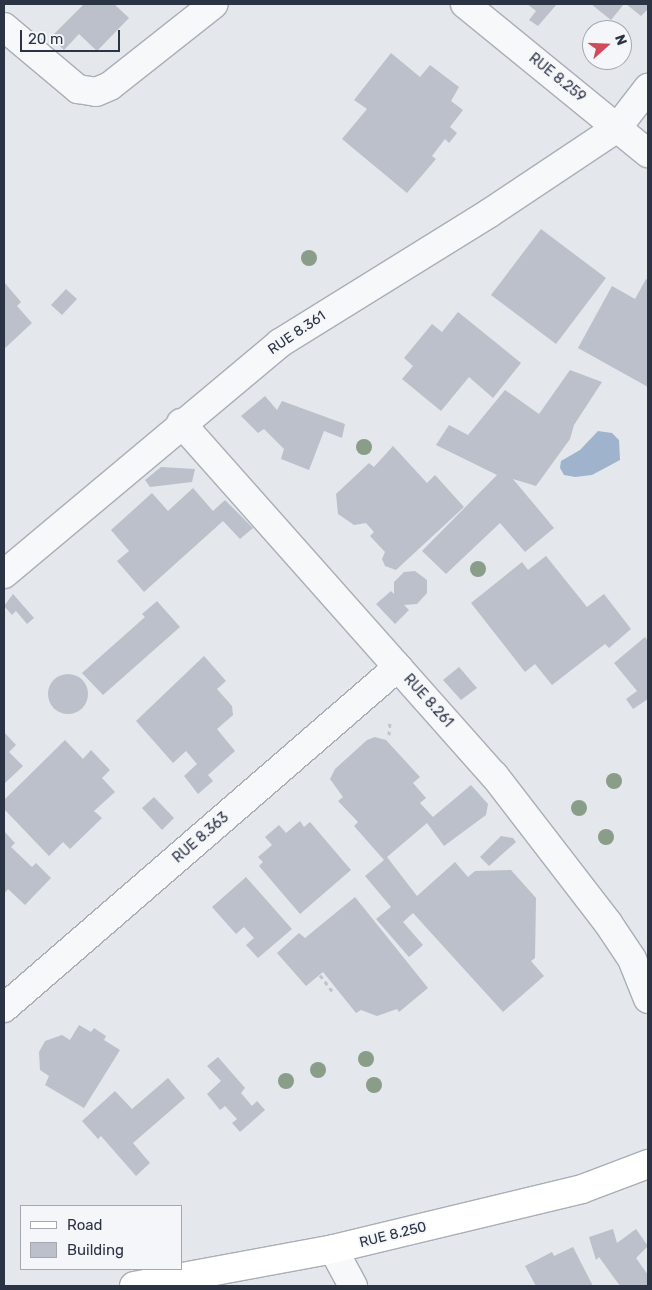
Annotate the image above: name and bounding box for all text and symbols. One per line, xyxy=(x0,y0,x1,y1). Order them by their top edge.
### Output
scale bar xyxy=(22,20,122,52)
north arrow xyxy=(582,20,632,70)
text: 20 m xyxy=(28,30,63,48)
text: N xyxy=(611,32,630,48)
street label: RUE 8.259 xyxy=(525,50,589,106)
street label: RUE 8.361 xyxy=(265,308,329,358)
street label: RUE 8.261 xyxy=(400,671,456,731)
street label: RUE 8.363 xyxy=(170,809,232,867)
legend xyxy=(20,1205,182,1270)
text: Road xyxy=(67,1216,103,1234)
street label: RUE 8.250 xyxy=(358,1219,428,1251)
text: Building xyxy=(67,1241,124,1259)

